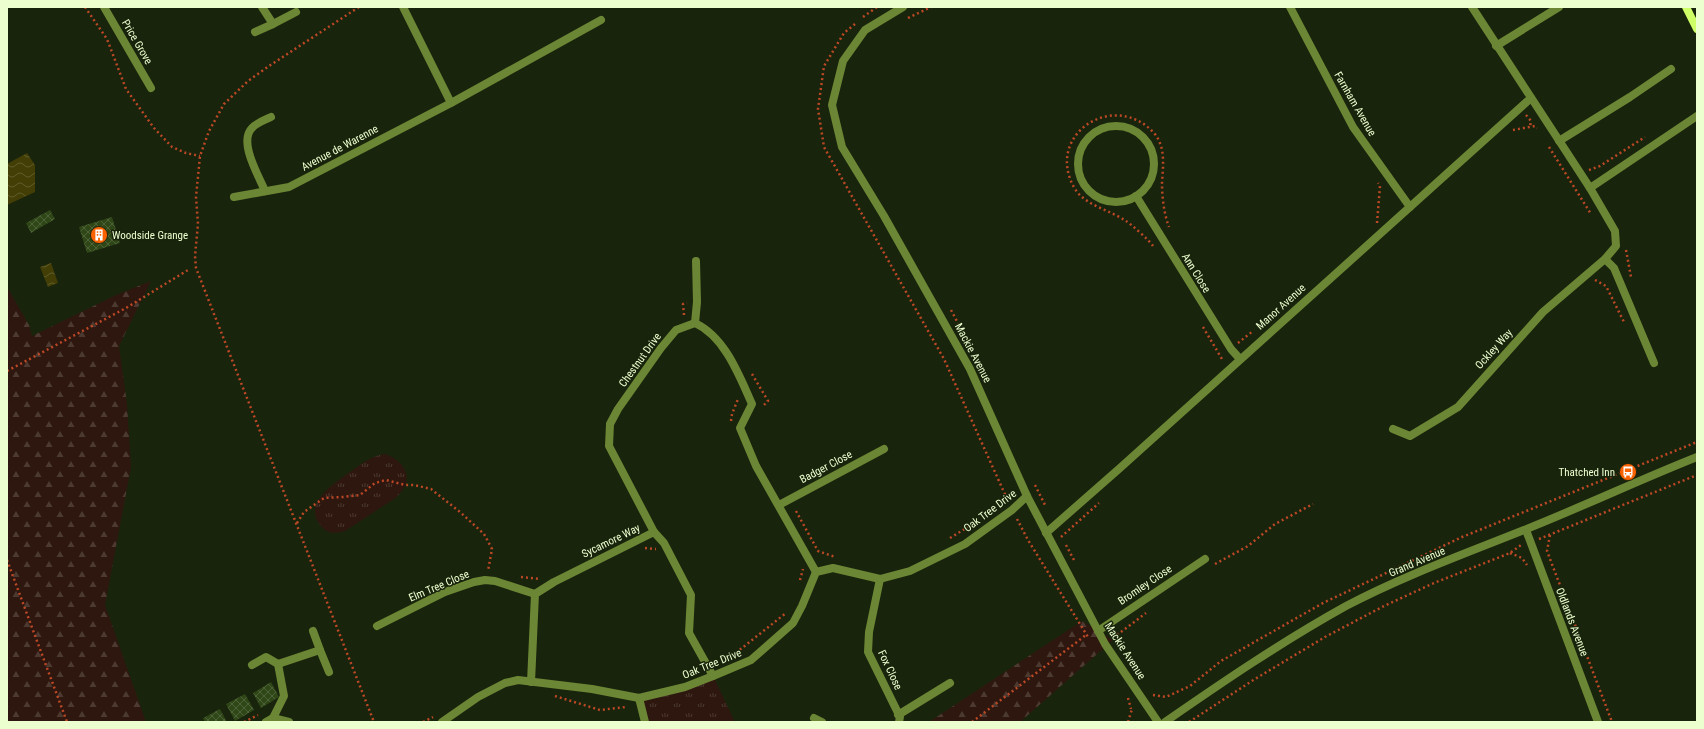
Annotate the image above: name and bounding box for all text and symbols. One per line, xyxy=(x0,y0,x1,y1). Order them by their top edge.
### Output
street label: Price Grove xyxy=(119,17,155,67)
street label: Farnham Avenue xyxy=(1331,70,1379,138)
street label: Avenue de Warenne xyxy=(299,122,381,174)
building icon: Woodside Grange xyxy=(89,225,109,245)
place label: Woodside Grange xyxy=(112,229,188,242)
street label: Ann Close xyxy=(1179,251,1213,295)
street label: Manor Avenue xyxy=(1254,281,1308,333)
street label: Mackie Avenue xyxy=(952,321,994,385)
street label: Ockley Way xyxy=(1473,326,1516,372)
street label: Chestnut Drive xyxy=(616,331,664,389)
street label: Badger Close xyxy=(797,448,855,486)
bus stop icon: Thatched Inn xyxy=(1618,462,1638,482)
place label: Thatched Inn xyxy=(1559,466,1615,479)
street label: Oak Tree Drive xyxy=(961,487,1019,535)
street label: Sycamore Way xyxy=(580,521,643,561)
street label: Grand Avenue xyxy=(1387,544,1447,580)
street label: Bromley Close xyxy=(1116,562,1174,608)
street label: Elm Tree Close xyxy=(407,567,471,605)
street label: Oldlands Avenue xyxy=(1553,586,1591,658)
street label: Mackie Avenue xyxy=(1102,620,1148,682)
street label: Oak Tree Drive xyxy=(681,646,743,682)
street label: Fox Close xyxy=(875,648,905,692)

